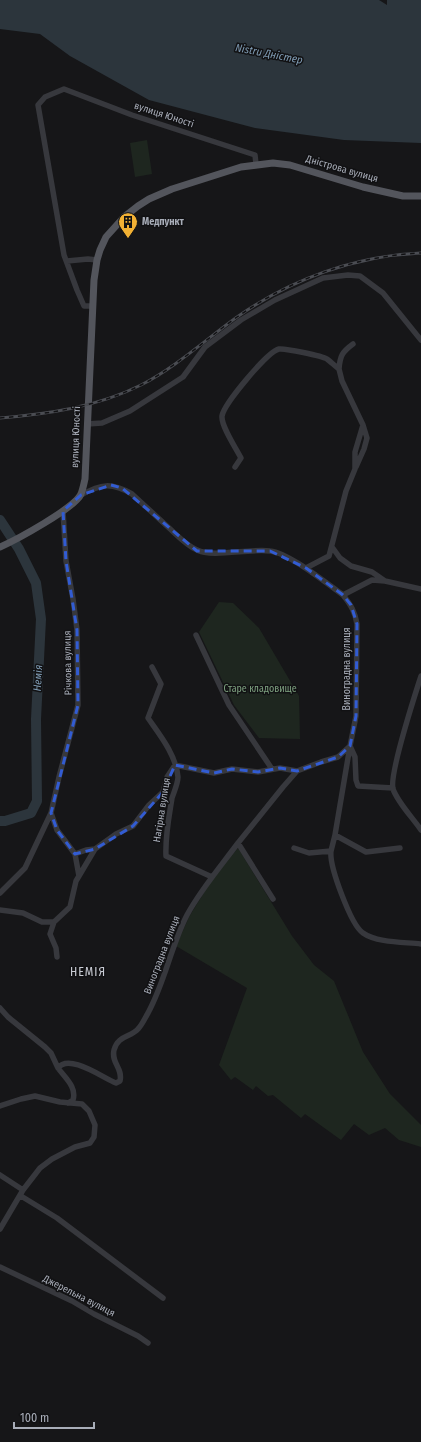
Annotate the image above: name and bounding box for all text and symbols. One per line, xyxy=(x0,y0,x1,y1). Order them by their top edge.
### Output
water label: Nistru Дністер xyxy=(234,41,304,67)
street label: вулиця Юності xyxy=(133,99,196,130)
street label: Дністрова вулиця xyxy=(304,152,380,185)
building icon: Медпункт xyxy=(117,211,139,239)
place label: Медпункт xyxy=(142,216,185,228)
street label: вулиця Юності xyxy=(68,406,83,468)
street label: Виноградна вулиця xyxy=(341,627,353,711)
street label: Річкова вулиця xyxy=(60,630,75,695)
water label: Немія xyxy=(31,664,45,692)
park label: Старе кладовище xyxy=(223,683,297,695)
street label: Нагірна вулиця xyxy=(150,777,173,843)
street label: Виноградна вулиця xyxy=(142,914,182,996)
district label: НЕМІЯ xyxy=(70,965,106,979)
street label: Джерельна вулиця xyxy=(40,1272,117,1319)
scale bar xyxy=(14,1404,94,1430)
text: 100 m xyxy=(20,1411,49,1425)

